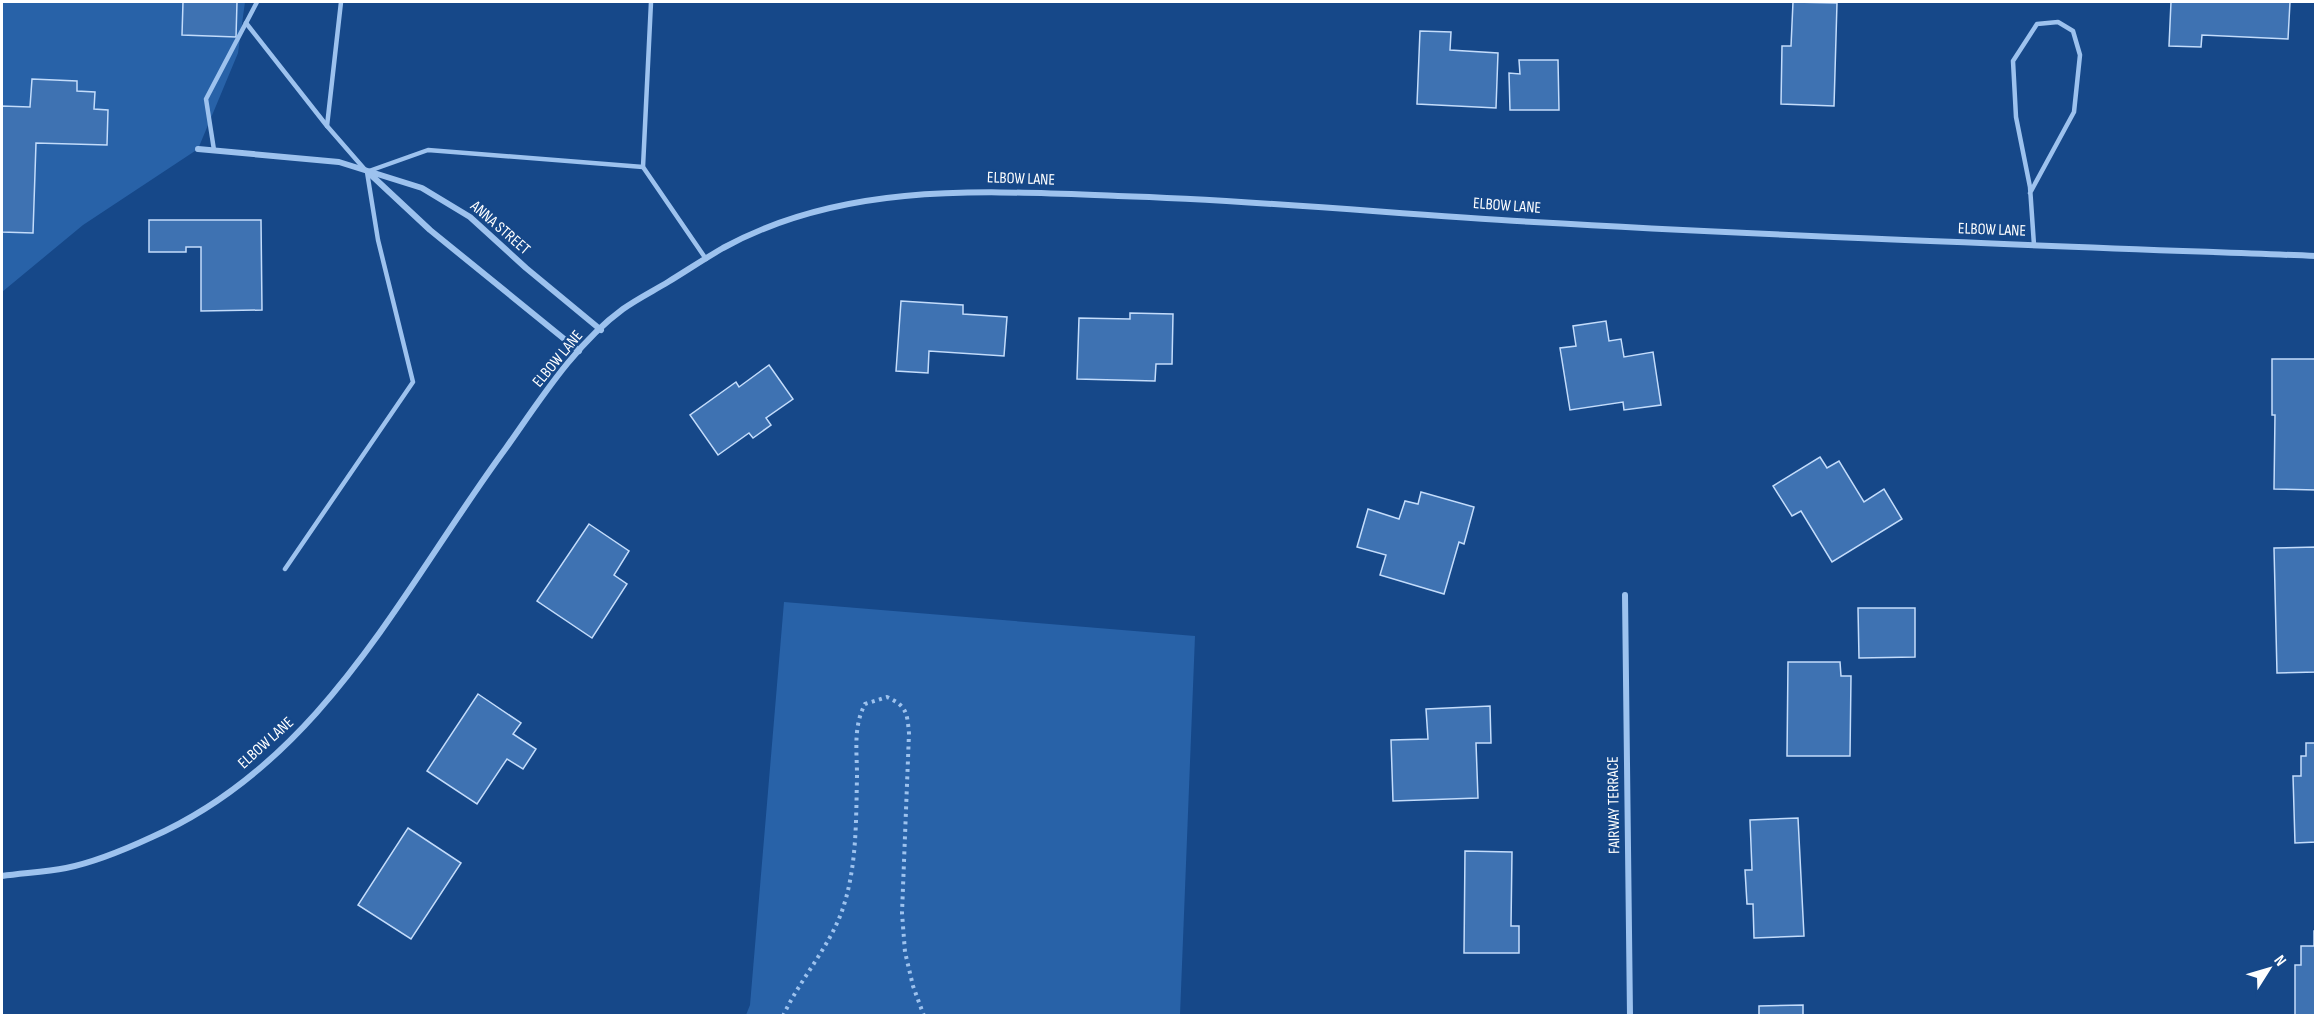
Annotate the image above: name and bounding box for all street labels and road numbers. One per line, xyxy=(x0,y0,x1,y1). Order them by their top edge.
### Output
street label: ELBOW LANE xyxy=(987,168,1055,190)
street label: ELBOW LANE xyxy=(1472,194,1542,218)
street label: ANNA STREET xyxy=(466,196,534,259)
street label: ELBOW LANE xyxy=(1958,219,2026,241)
street label: ELBOW LANE xyxy=(529,327,587,391)
street label: ELBOW LANE xyxy=(234,713,298,773)
street label: FAIRWAY TERRACE xyxy=(1604,756,1624,854)

